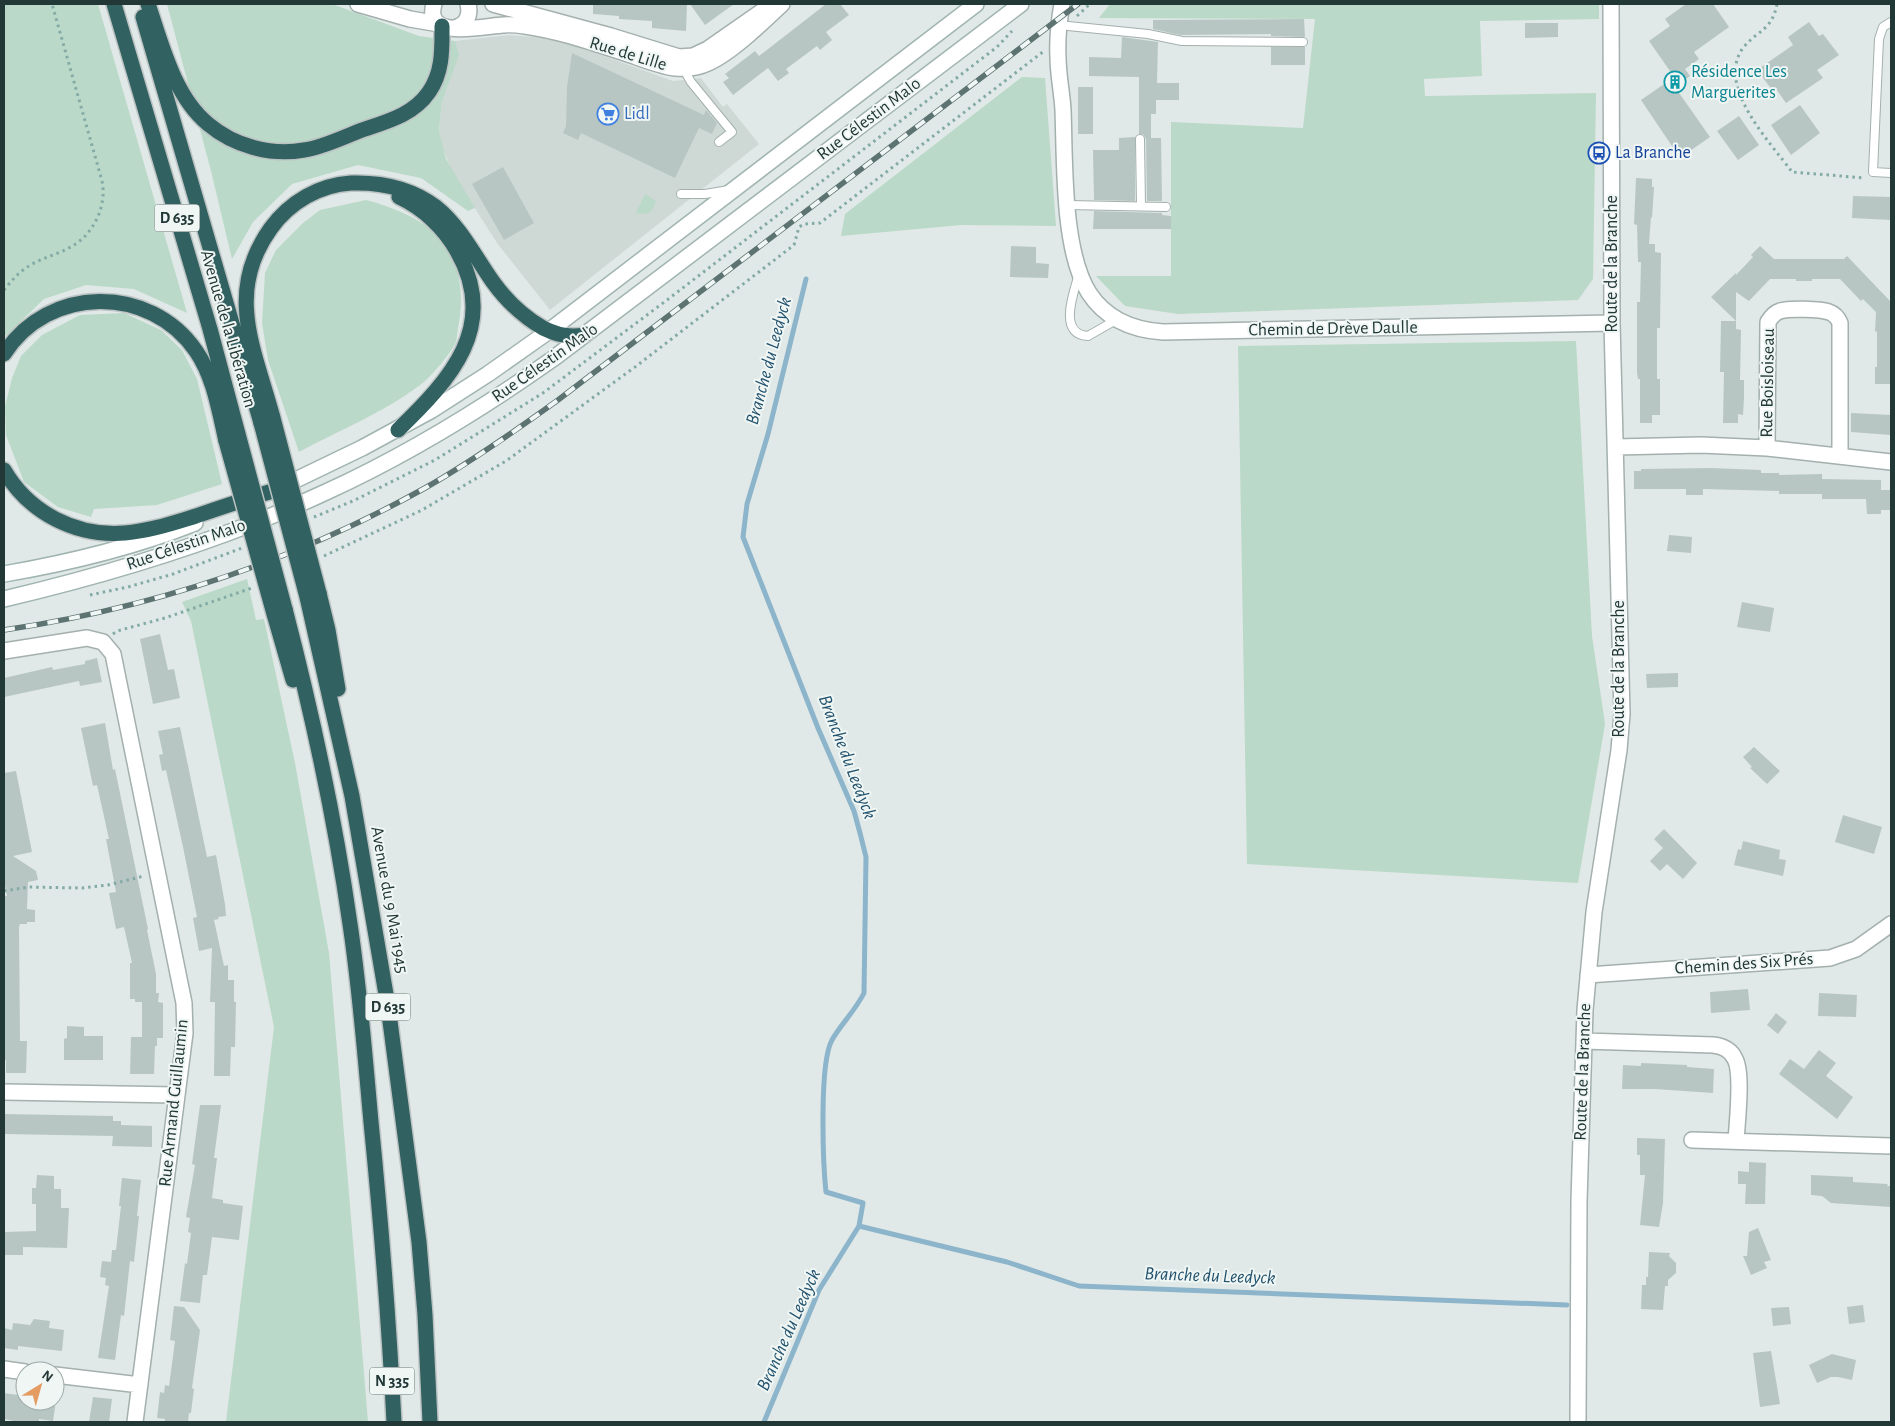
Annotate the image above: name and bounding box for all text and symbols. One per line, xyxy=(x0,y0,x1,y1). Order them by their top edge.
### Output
street label: Rue de Lille xyxy=(587,34,669,74)
place label: Résidence Les Marguerites xyxy=(1691,63,1787,102)
building icon: Résidence Les Marguerites xyxy=(1663,70,1687,94)
street label: Rue Célestin Malo xyxy=(814,74,924,164)
supermarket icon: Lidl xyxy=(596,102,620,126)
place label: Lidl xyxy=(624,105,650,123)
bus stop icon: La Branche xyxy=(1587,141,1611,165)
place label: La Branche xyxy=(1615,144,1691,162)
street label: Route de la Branche xyxy=(1603,195,1621,333)
road number: D 635 xyxy=(154,204,200,232)
street label: Avenue de la Libération xyxy=(197,248,259,410)
water label: Branche du Leedyck xyxy=(743,295,795,427)
street label: Chemin de Drève Daulle xyxy=(1248,319,1418,339)
street label: Rue Célestin Malo xyxy=(489,320,601,406)
street label: Rue Boisloiseau xyxy=(1758,328,1778,438)
street label: Rue Célestin Malo xyxy=(124,516,248,574)
street label: Route de la Branche xyxy=(1610,600,1628,738)
water label: Branche du Leedyck xyxy=(815,692,879,822)
street label: Avenue du 9 Mai 1945 xyxy=(367,825,411,975)
street label: Chemin des Six Prés xyxy=(1674,950,1814,978)
road number: D 635 xyxy=(366,994,410,1020)
street label: Route de la Branche xyxy=(1572,1003,1594,1141)
street label: Rue Armand Guillaumin xyxy=(156,1018,192,1188)
water label: Branche du Leedyck xyxy=(1144,1264,1276,1288)
water label: Branche du Leedyck xyxy=(754,1266,824,1394)
north arrow xyxy=(15,1361,65,1411)
text: N xyxy=(39,1368,55,1385)
road number: N 335 xyxy=(370,1368,414,1394)

